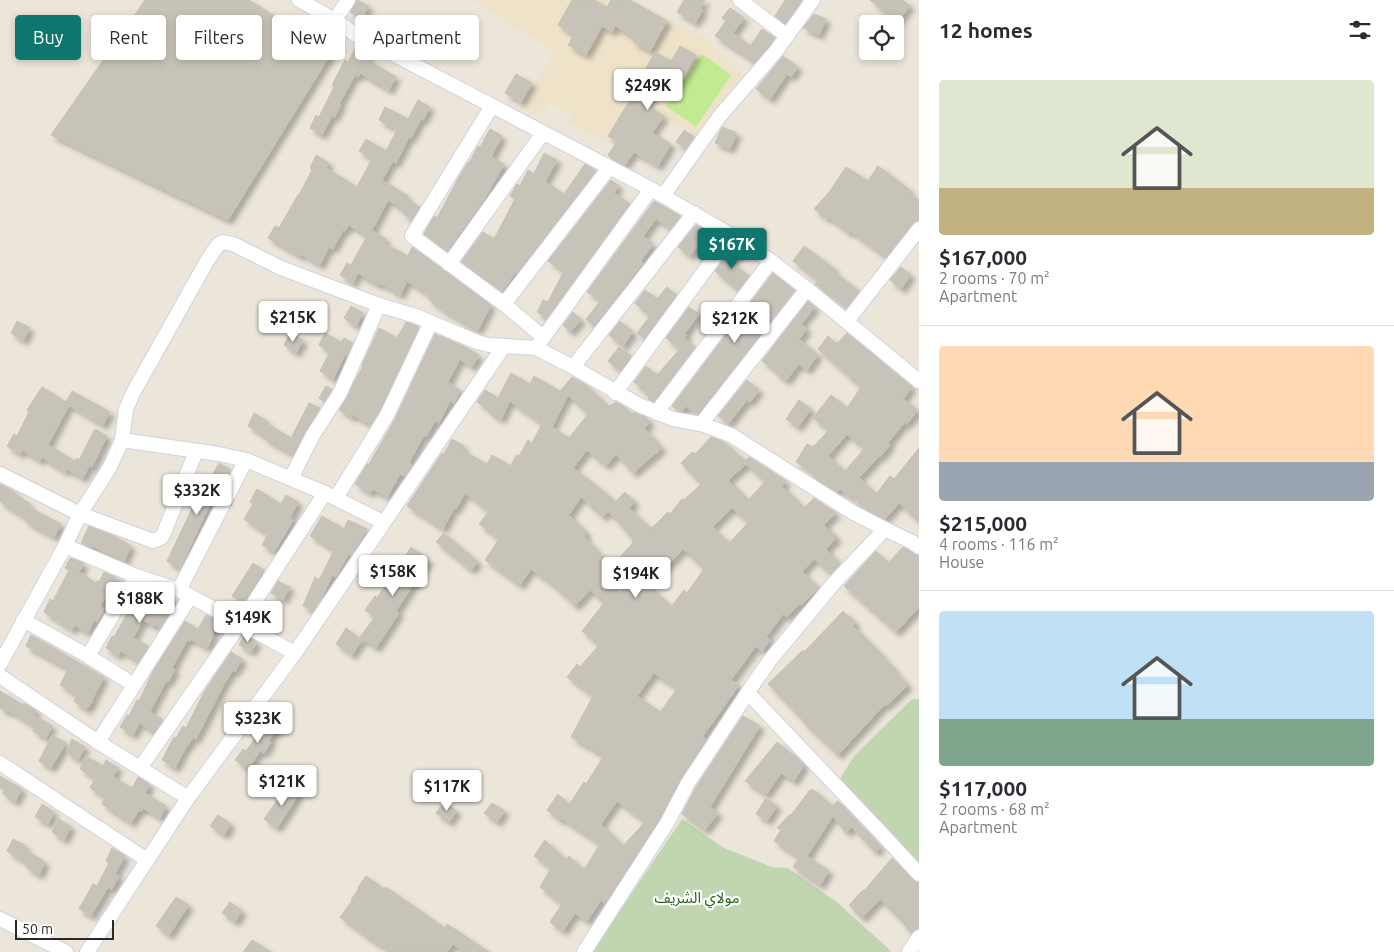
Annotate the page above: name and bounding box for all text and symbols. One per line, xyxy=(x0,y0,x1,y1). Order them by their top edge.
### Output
chip: Buy xyxy=(15,15,81,60)
chip: Rent xyxy=(91,15,166,60)
chip: Filters xyxy=(176,15,262,60)
chip: New xyxy=(272,15,345,60)
chip: Apartment xyxy=(355,15,479,60)
map controls xyxy=(859,15,904,60)
button: locate xyxy=(859,15,904,60)
icon: filters xyxy=(1346,16,1374,44)
text: 12 homes xyxy=(939,18,1033,42)
pin: $249K xyxy=(613,68,683,111)
text: $249K xyxy=(625,76,671,94)
icon: home xyxy=(1112,113,1202,203)
pin: $167K xyxy=(697,228,767,270)
text: $167K xyxy=(709,235,755,253)
text: $167,000 xyxy=(939,245,1027,269)
text: 2 rooms · 70 m² xyxy=(939,269,1050,287)
text: Apartment xyxy=(939,287,1017,305)
pin: $215K xyxy=(258,300,328,343)
pin: $212K xyxy=(700,302,770,344)
text: $215K xyxy=(270,308,316,326)
text: $212K xyxy=(712,309,758,327)
icon: home xyxy=(1112,378,1202,468)
pin: $332K xyxy=(162,474,232,516)
text: $332K xyxy=(174,481,220,499)
text: $215,000 xyxy=(939,511,1027,535)
text: 4 rooms · 116 m² xyxy=(939,535,1059,553)
text: House xyxy=(939,553,984,571)
pin: $158K xyxy=(358,554,428,597)
pin: $194K xyxy=(601,556,671,599)
text: $158K xyxy=(370,562,416,580)
text: $194K xyxy=(613,564,659,582)
pin: $188K xyxy=(105,582,175,624)
text: $188K xyxy=(117,589,163,607)
pin: $149K xyxy=(213,600,283,643)
text: $149K xyxy=(225,608,271,626)
icon: home xyxy=(1112,643,1202,733)
pin: $323K xyxy=(223,702,293,744)
text: $323K xyxy=(235,709,281,727)
pin: $121K xyxy=(247,764,317,807)
pin: $117K xyxy=(412,770,482,812)
text: $121K xyxy=(259,772,305,790)
text: $117,000 xyxy=(939,776,1027,800)
text: $117K xyxy=(424,777,470,795)
text: 2 rooms · 68 m² xyxy=(939,800,1050,818)
text: Apartment xyxy=(939,818,1017,836)
park label: مولاي الشريف xyxy=(654,889,740,909)
scale bar xyxy=(15,917,114,940)
text: 50 m xyxy=(22,921,53,937)

